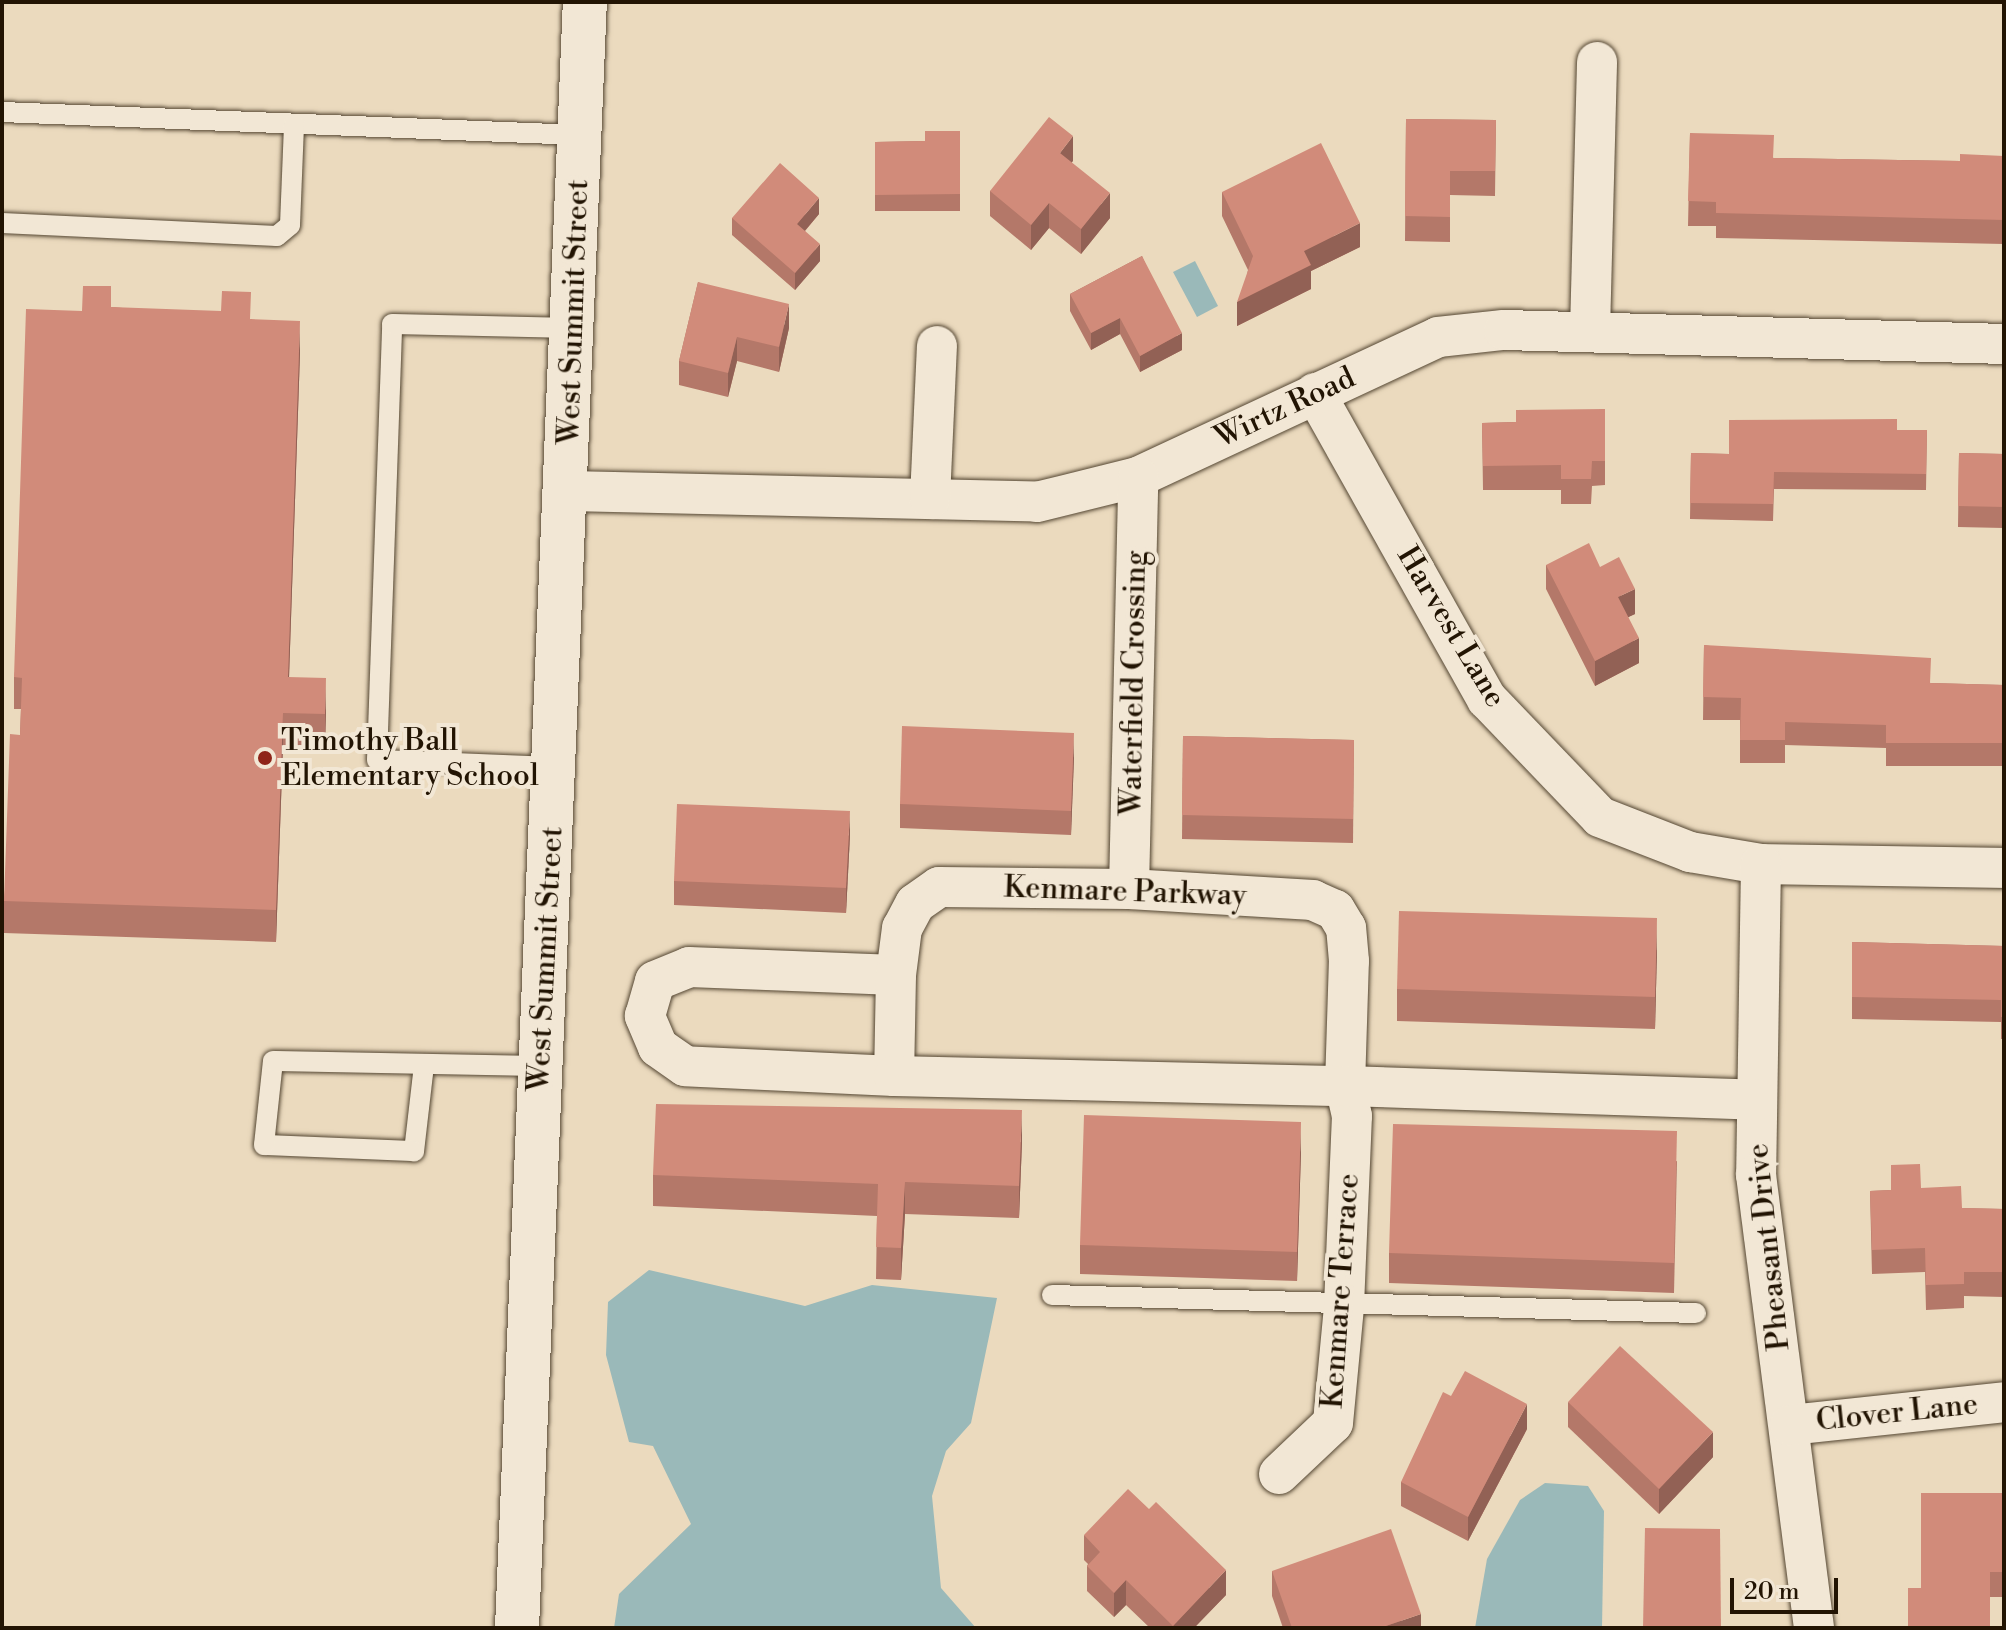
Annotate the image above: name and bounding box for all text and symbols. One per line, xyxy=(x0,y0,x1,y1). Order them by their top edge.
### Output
street label: West Summit Street xyxy=(551,179,597,445)
street label: Wirtz Road xyxy=(1209,360,1361,456)
street label: Harvest Lane xyxy=(1389,540,1513,714)
street label: Waterfield Crossing xyxy=(1114,550,1154,816)
place label: Timothy Ball Elementary School xyxy=(281,723,539,794)
marker: Timothy Ball Elementary School xyxy=(256,749,274,767)
street label: West Summit Street xyxy=(521,826,571,1092)
street label: Kenmare Parkway xyxy=(1003,870,1247,914)
street label: Pheasant Drive xyxy=(1740,1142,1798,1352)
street label: Kenmare Terrace xyxy=(1315,1172,1367,1410)
street label: Clover Lane xyxy=(1814,1387,1980,1439)
scale bar xyxy=(1734,1562,1842,1612)
text: 20 m xyxy=(1744,1577,1800,1607)

